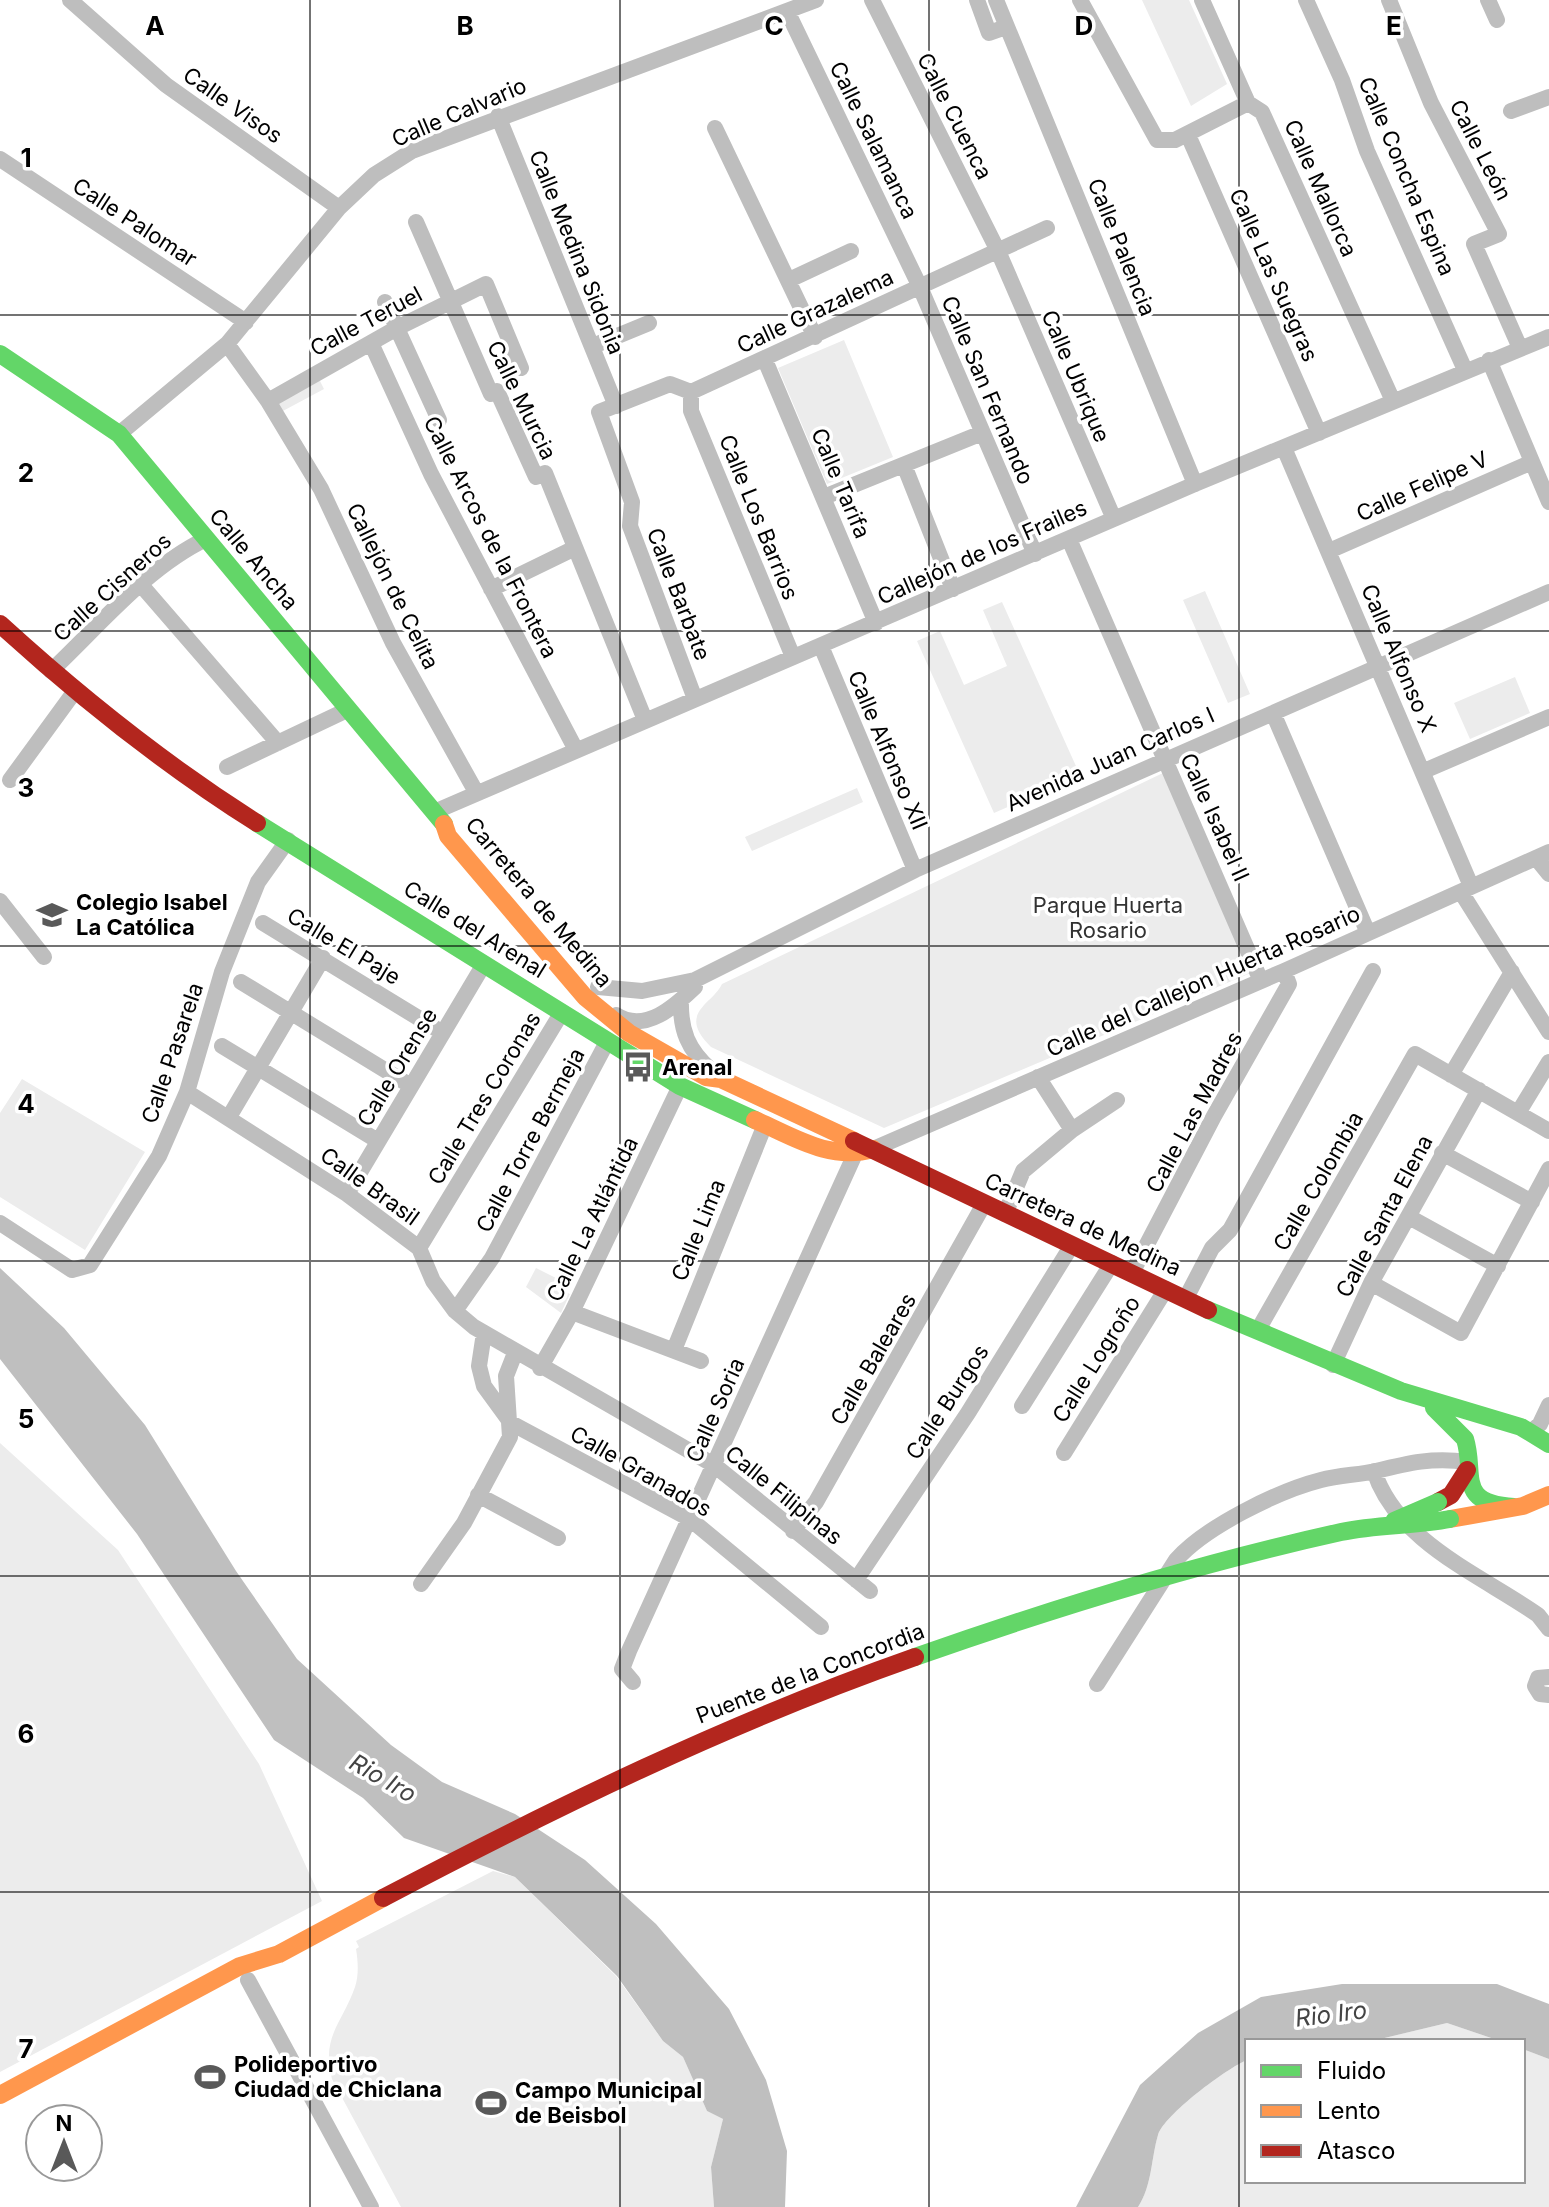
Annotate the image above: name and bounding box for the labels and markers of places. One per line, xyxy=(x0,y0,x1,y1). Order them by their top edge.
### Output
place label: Colegio Isabel La Católica xyxy=(76,889,228,940)
school or university icon: Colegio Isabel La Católica xyxy=(35,898,69,932)
bus stop icon: Arenal xyxy=(621,1050,655,1084)
place label: Arenal xyxy=(662,1054,732,1080)
place label: Polideportivo Ciudad de Chiclana xyxy=(234,2051,442,2102)
sports icon: Polideportivo Ciudad de Chiclana xyxy=(193,2060,227,2094)
place label: Campo Municipal de Beisbol xyxy=(515,2077,702,2128)
sports icon: Campo Municipal de Beisbol xyxy=(474,2086,508,2120)

